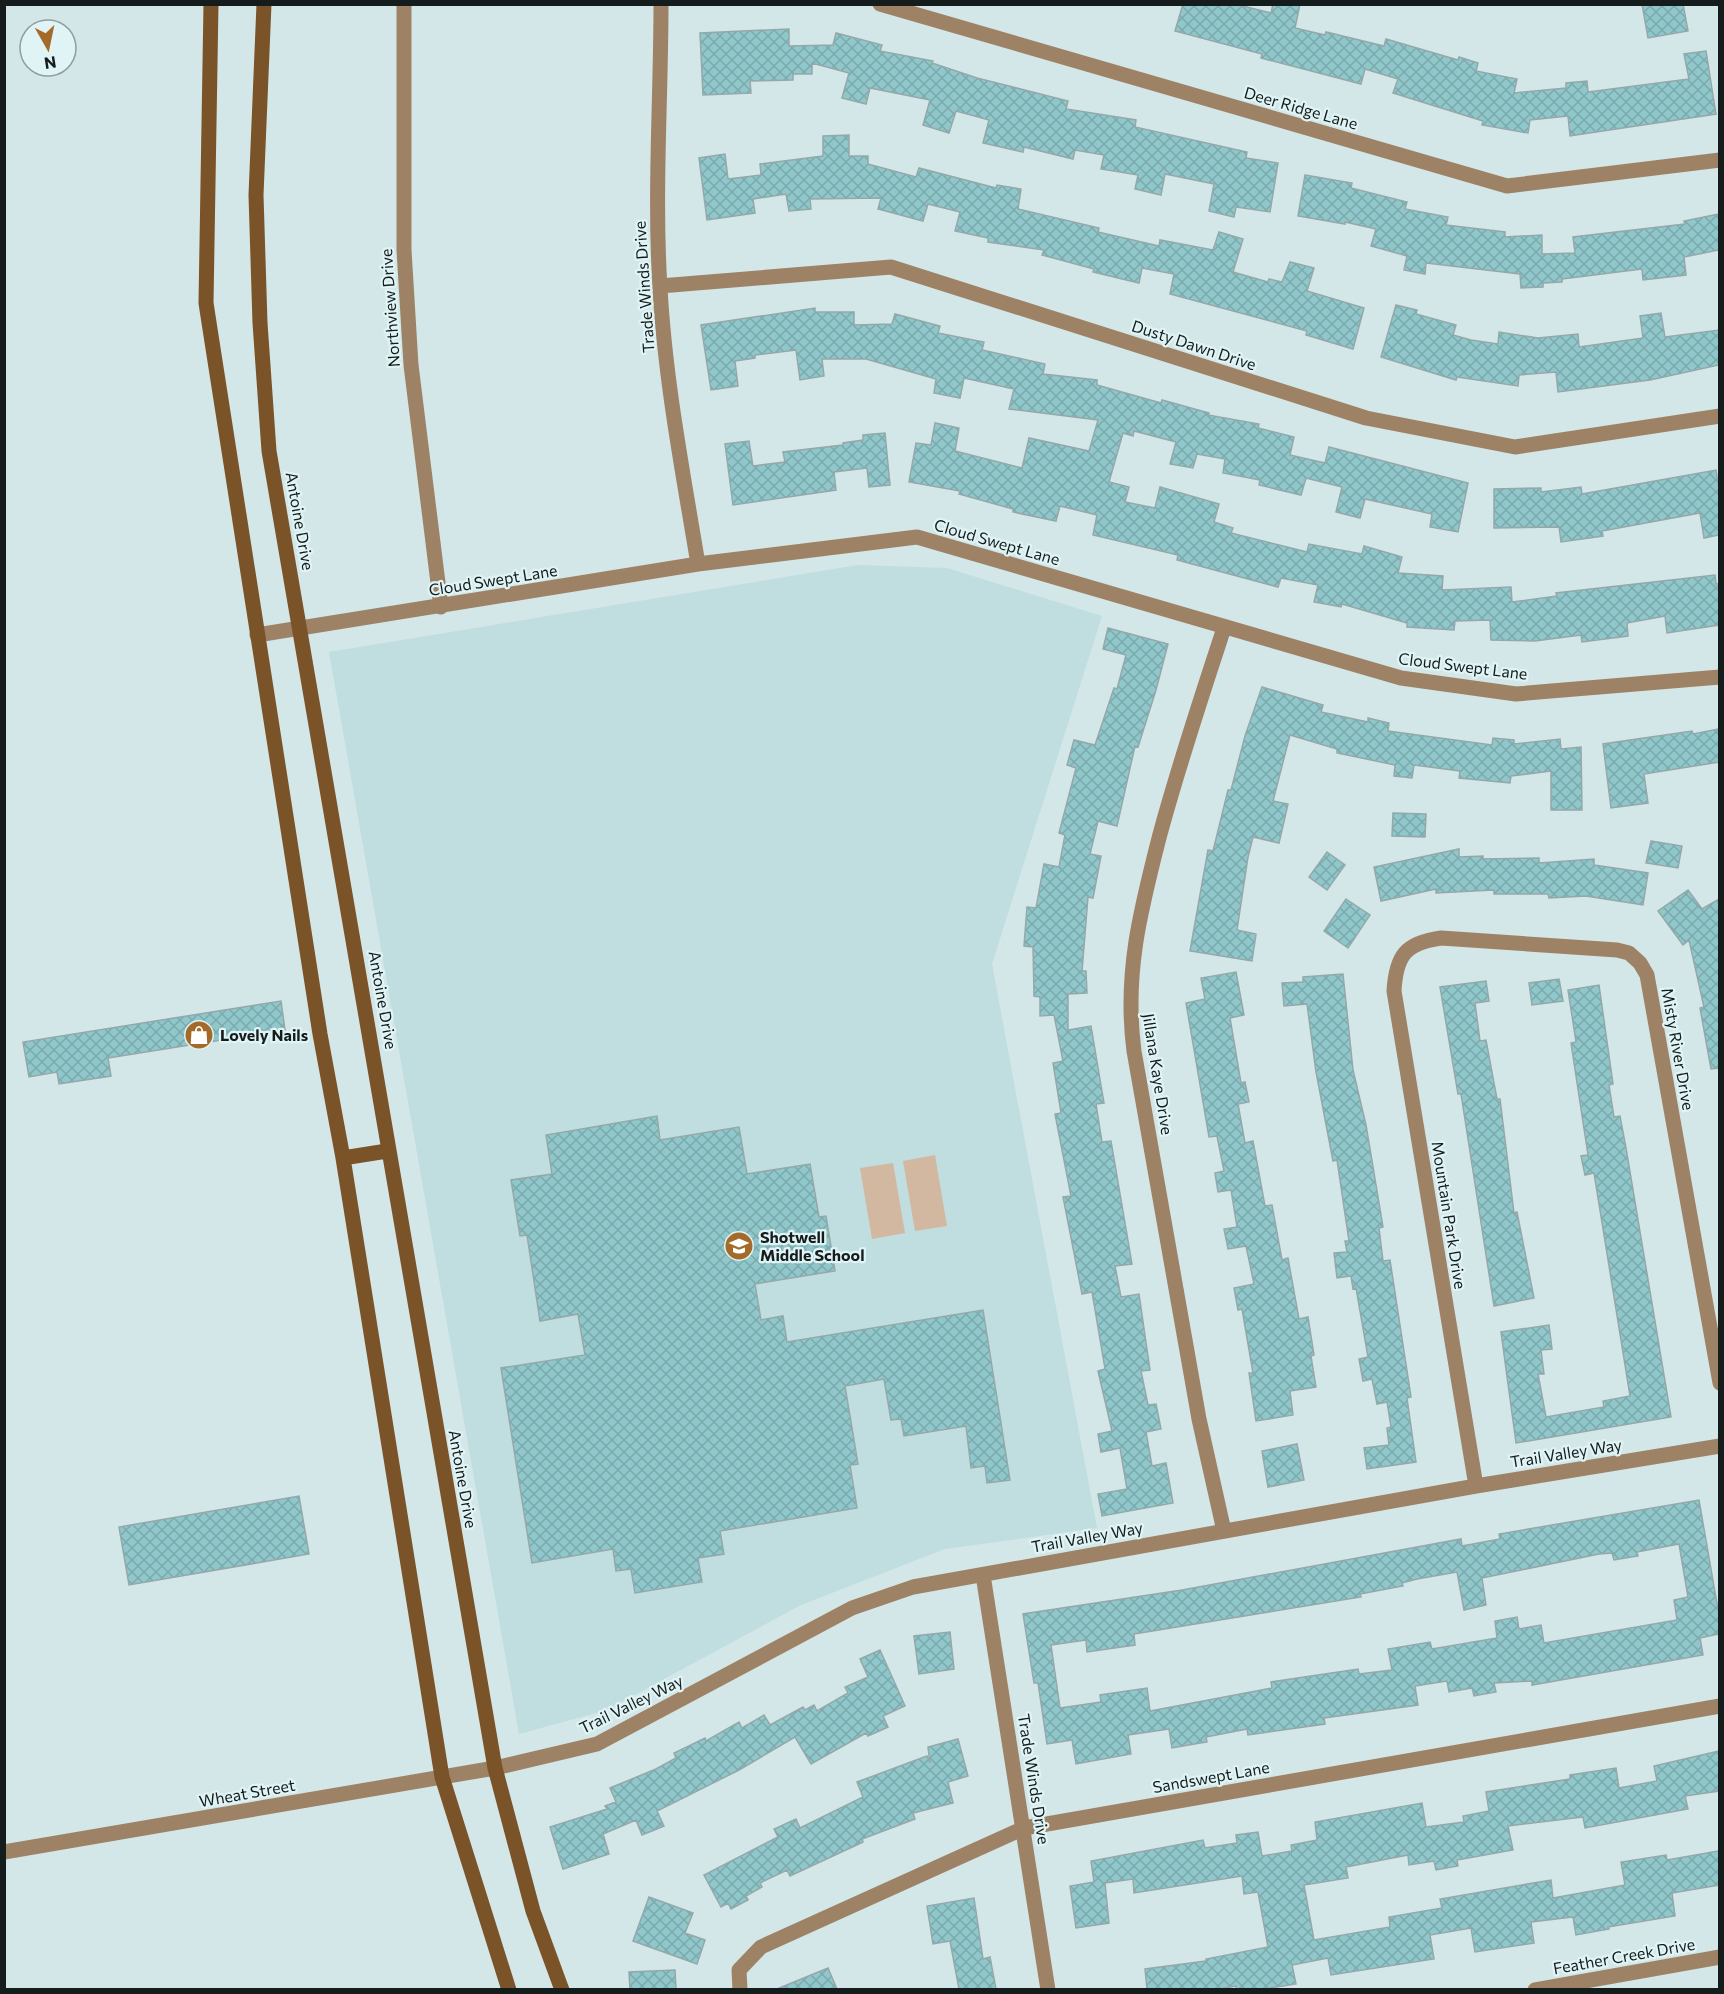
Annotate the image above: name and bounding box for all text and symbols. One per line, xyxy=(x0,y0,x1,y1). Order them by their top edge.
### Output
north arrow xyxy=(18,18,78,78)
text: N xyxy=(43,53,58,74)
street label: Deer Ridge Lane xyxy=(1242,82,1360,133)
street label: Trade Winds Drive xyxy=(629,220,658,354)
street label: Northview Drive xyxy=(376,248,403,368)
street label: Dusty Dawn Drive xyxy=(1130,315,1259,374)
street label: Antoine Drive xyxy=(282,470,319,572)
street label: Cloud Swept Lane xyxy=(932,514,1062,569)
street label: Cloud Swept Lane xyxy=(427,560,559,599)
street label: Cloud Swept Lane xyxy=(1397,648,1529,683)
street label: Antoine Drive xyxy=(365,949,402,1051)
street label: Misty River Drive xyxy=(1658,986,1699,1112)
street label: Jillana Kaye Drive xyxy=(1139,1012,1177,1136)
shop icon: Lovely Nails xyxy=(183,1019,215,1051)
place label: Lovely Nails xyxy=(220,1025,308,1044)
street label: Mountain Park Drive xyxy=(1428,1140,1471,1290)
place label: Shotwell Middle School xyxy=(760,1227,865,1264)
school or university icon: Shotwell Middle School xyxy=(723,1230,755,1262)
street label: Antoine Drive xyxy=(445,1428,482,1530)
street label: Trail Valley Way xyxy=(1509,1434,1623,1471)
street label: Trail Valley Way xyxy=(1030,1517,1144,1556)
street label: Trail Valley Way xyxy=(576,1670,686,1737)
street label: Trade Winds Drive xyxy=(1015,1712,1054,1846)
street label: Sandswept Lane xyxy=(1151,1757,1271,1796)
street label: Wheat Street xyxy=(197,1775,297,1810)
street label: Feather Creek Drive xyxy=(1552,1934,1696,1977)

